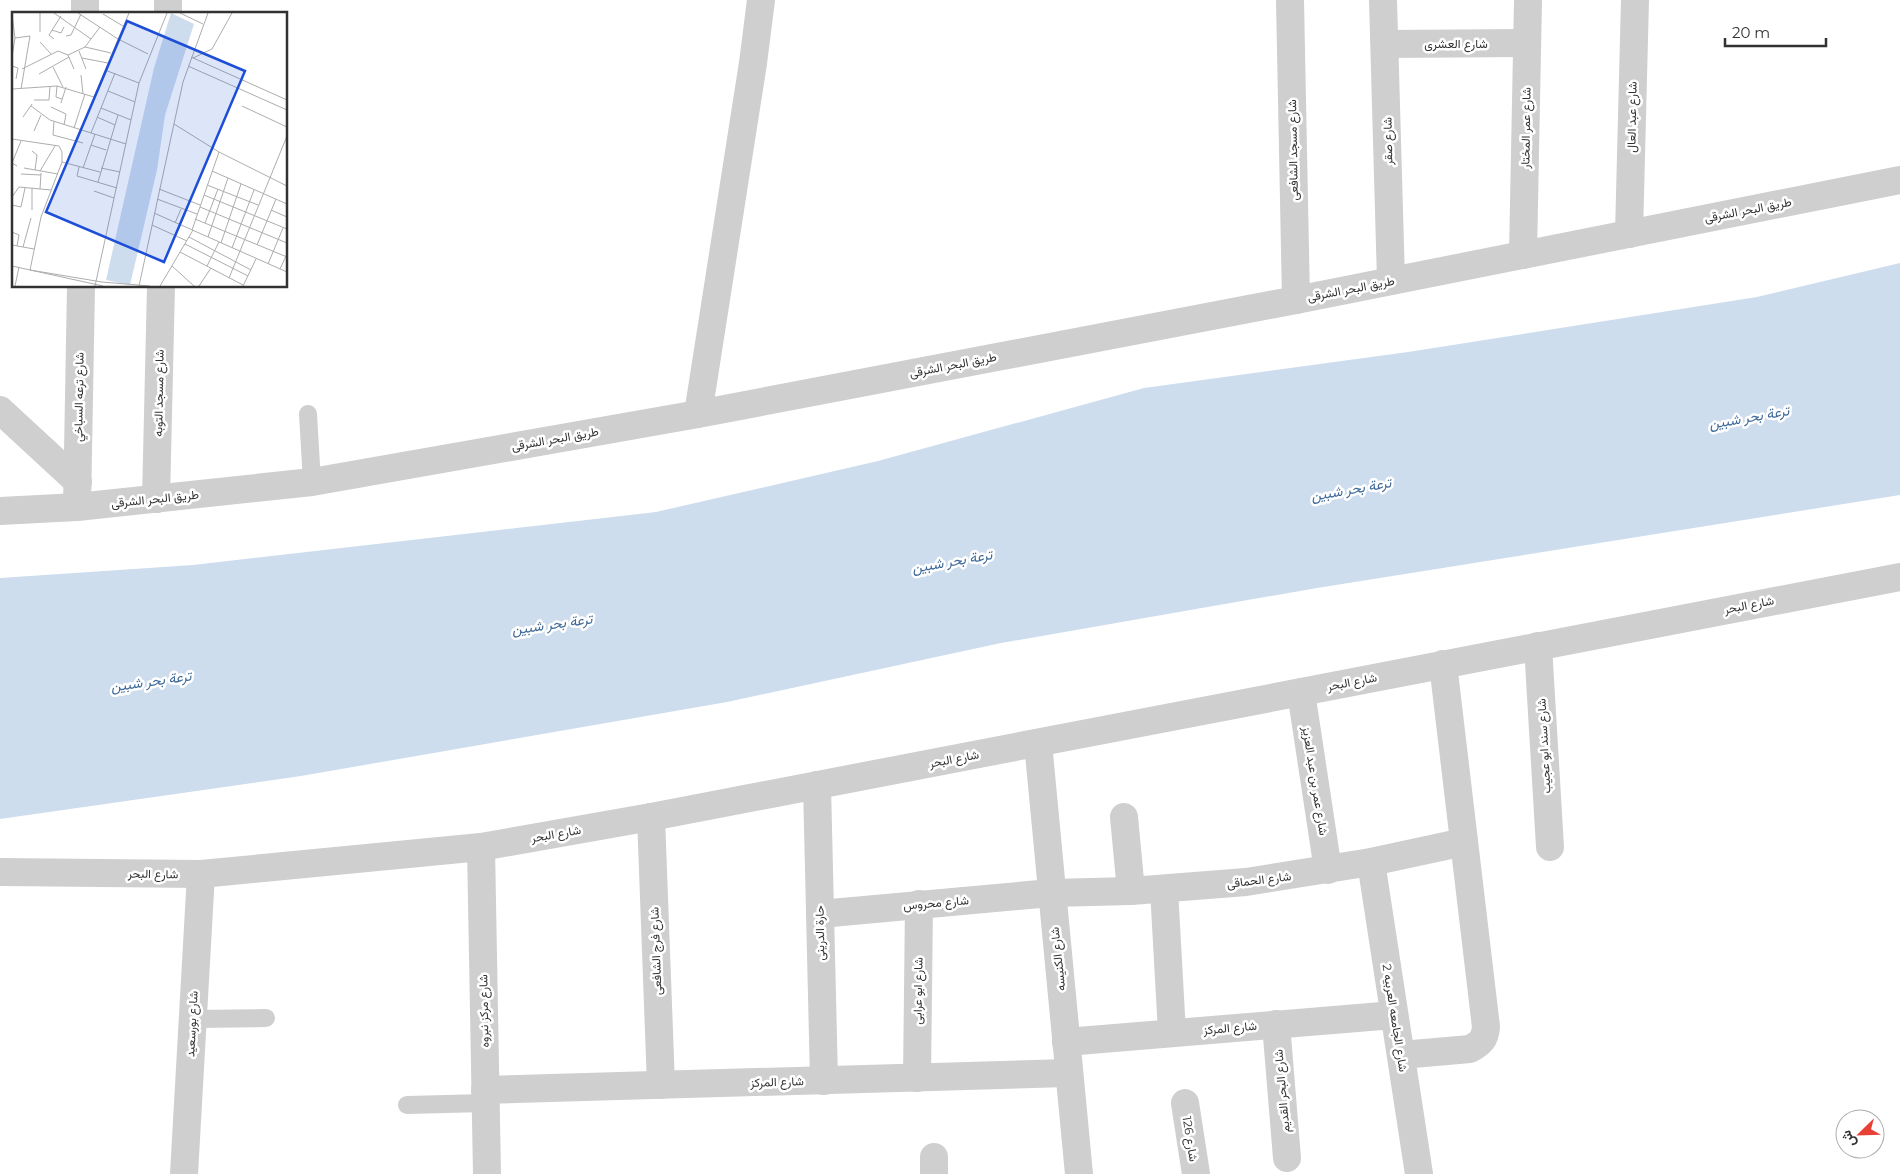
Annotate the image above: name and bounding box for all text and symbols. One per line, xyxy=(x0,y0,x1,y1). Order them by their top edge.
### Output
inset map xyxy=(12,12,288,288)
scale bar xyxy=(1725,15,1826,47)
text: 20 m xyxy=(1732,23,1770,42)
street label: شارع العشرى xyxy=(1424,36,1488,53)
street label: شارع عبد العال xyxy=(1623,81,1642,153)
street label: شارع عمر المختار xyxy=(1517,87,1536,170)
street label: شارع مسجد الشافعى xyxy=(1284,99,1303,201)
street label: شارع صقر xyxy=(1380,117,1397,166)
street label: طريق البحر الشرقى xyxy=(1703,194,1793,226)
street label: طريق البحر الشرقى xyxy=(1306,273,1396,305)
street label: شارع مسجد التوبه xyxy=(150,349,169,437)
street label: طريق البحر الشرقى xyxy=(908,349,998,381)
street label: شارع ترعه السباخي xyxy=(70,352,90,442)
water label: ترعة بحر شبين xyxy=(1707,401,1792,433)
street label: طريق البحر الشرقى xyxy=(510,423,600,455)
water label: ترعة بحر شبين xyxy=(1309,473,1394,505)
street label: طريق البحر الشرقى xyxy=(110,486,200,512)
water label: ترعة بحر شبين xyxy=(910,545,995,577)
street label: شارع البحر xyxy=(1722,592,1776,619)
water label: ترعة بحر شبين xyxy=(511,609,595,639)
water label: ترعة بحر شبين xyxy=(110,666,194,696)
street label: شارع البحر xyxy=(1325,669,1379,696)
street label: شارع سند ابو عجيب xyxy=(1534,698,1555,794)
street label: شارع عمر بن عبد العزيز xyxy=(1297,724,1332,837)
street label: شارع البحر xyxy=(927,746,981,773)
street label: شارع البحر xyxy=(529,822,582,847)
street label: شارع البحر xyxy=(127,866,178,883)
street label: شارع الحماقى xyxy=(1226,868,1292,893)
street label: شارع محروس xyxy=(903,892,970,915)
street label: حارة الدرينى xyxy=(812,905,828,961)
street label: شارع فرج الشافعى xyxy=(646,907,667,995)
street label: شارع الكنيسه xyxy=(1047,926,1070,992)
street label: شارع ابو عرابى xyxy=(909,957,928,1025)
street label: شارع الجامعه العربيه 2 xyxy=(1378,963,1411,1073)
street label: شارع مركز نبروه xyxy=(475,974,494,1048)
street label: شارع بورسعيد xyxy=(182,990,203,1058)
street label: شارع المركز xyxy=(1201,1018,1258,1039)
street label: شارع البحر القديم xyxy=(1270,1049,1295,1133)
street label: شارع المركز xyxy=(749,1073,804,1092)
north arrow xyxy=(1835,1109,1885,1159)
street label: شارع 126 xyxy=(1178,1115,1201,1163)
text: ش xyxy=(1836,1128,1860,1150)

